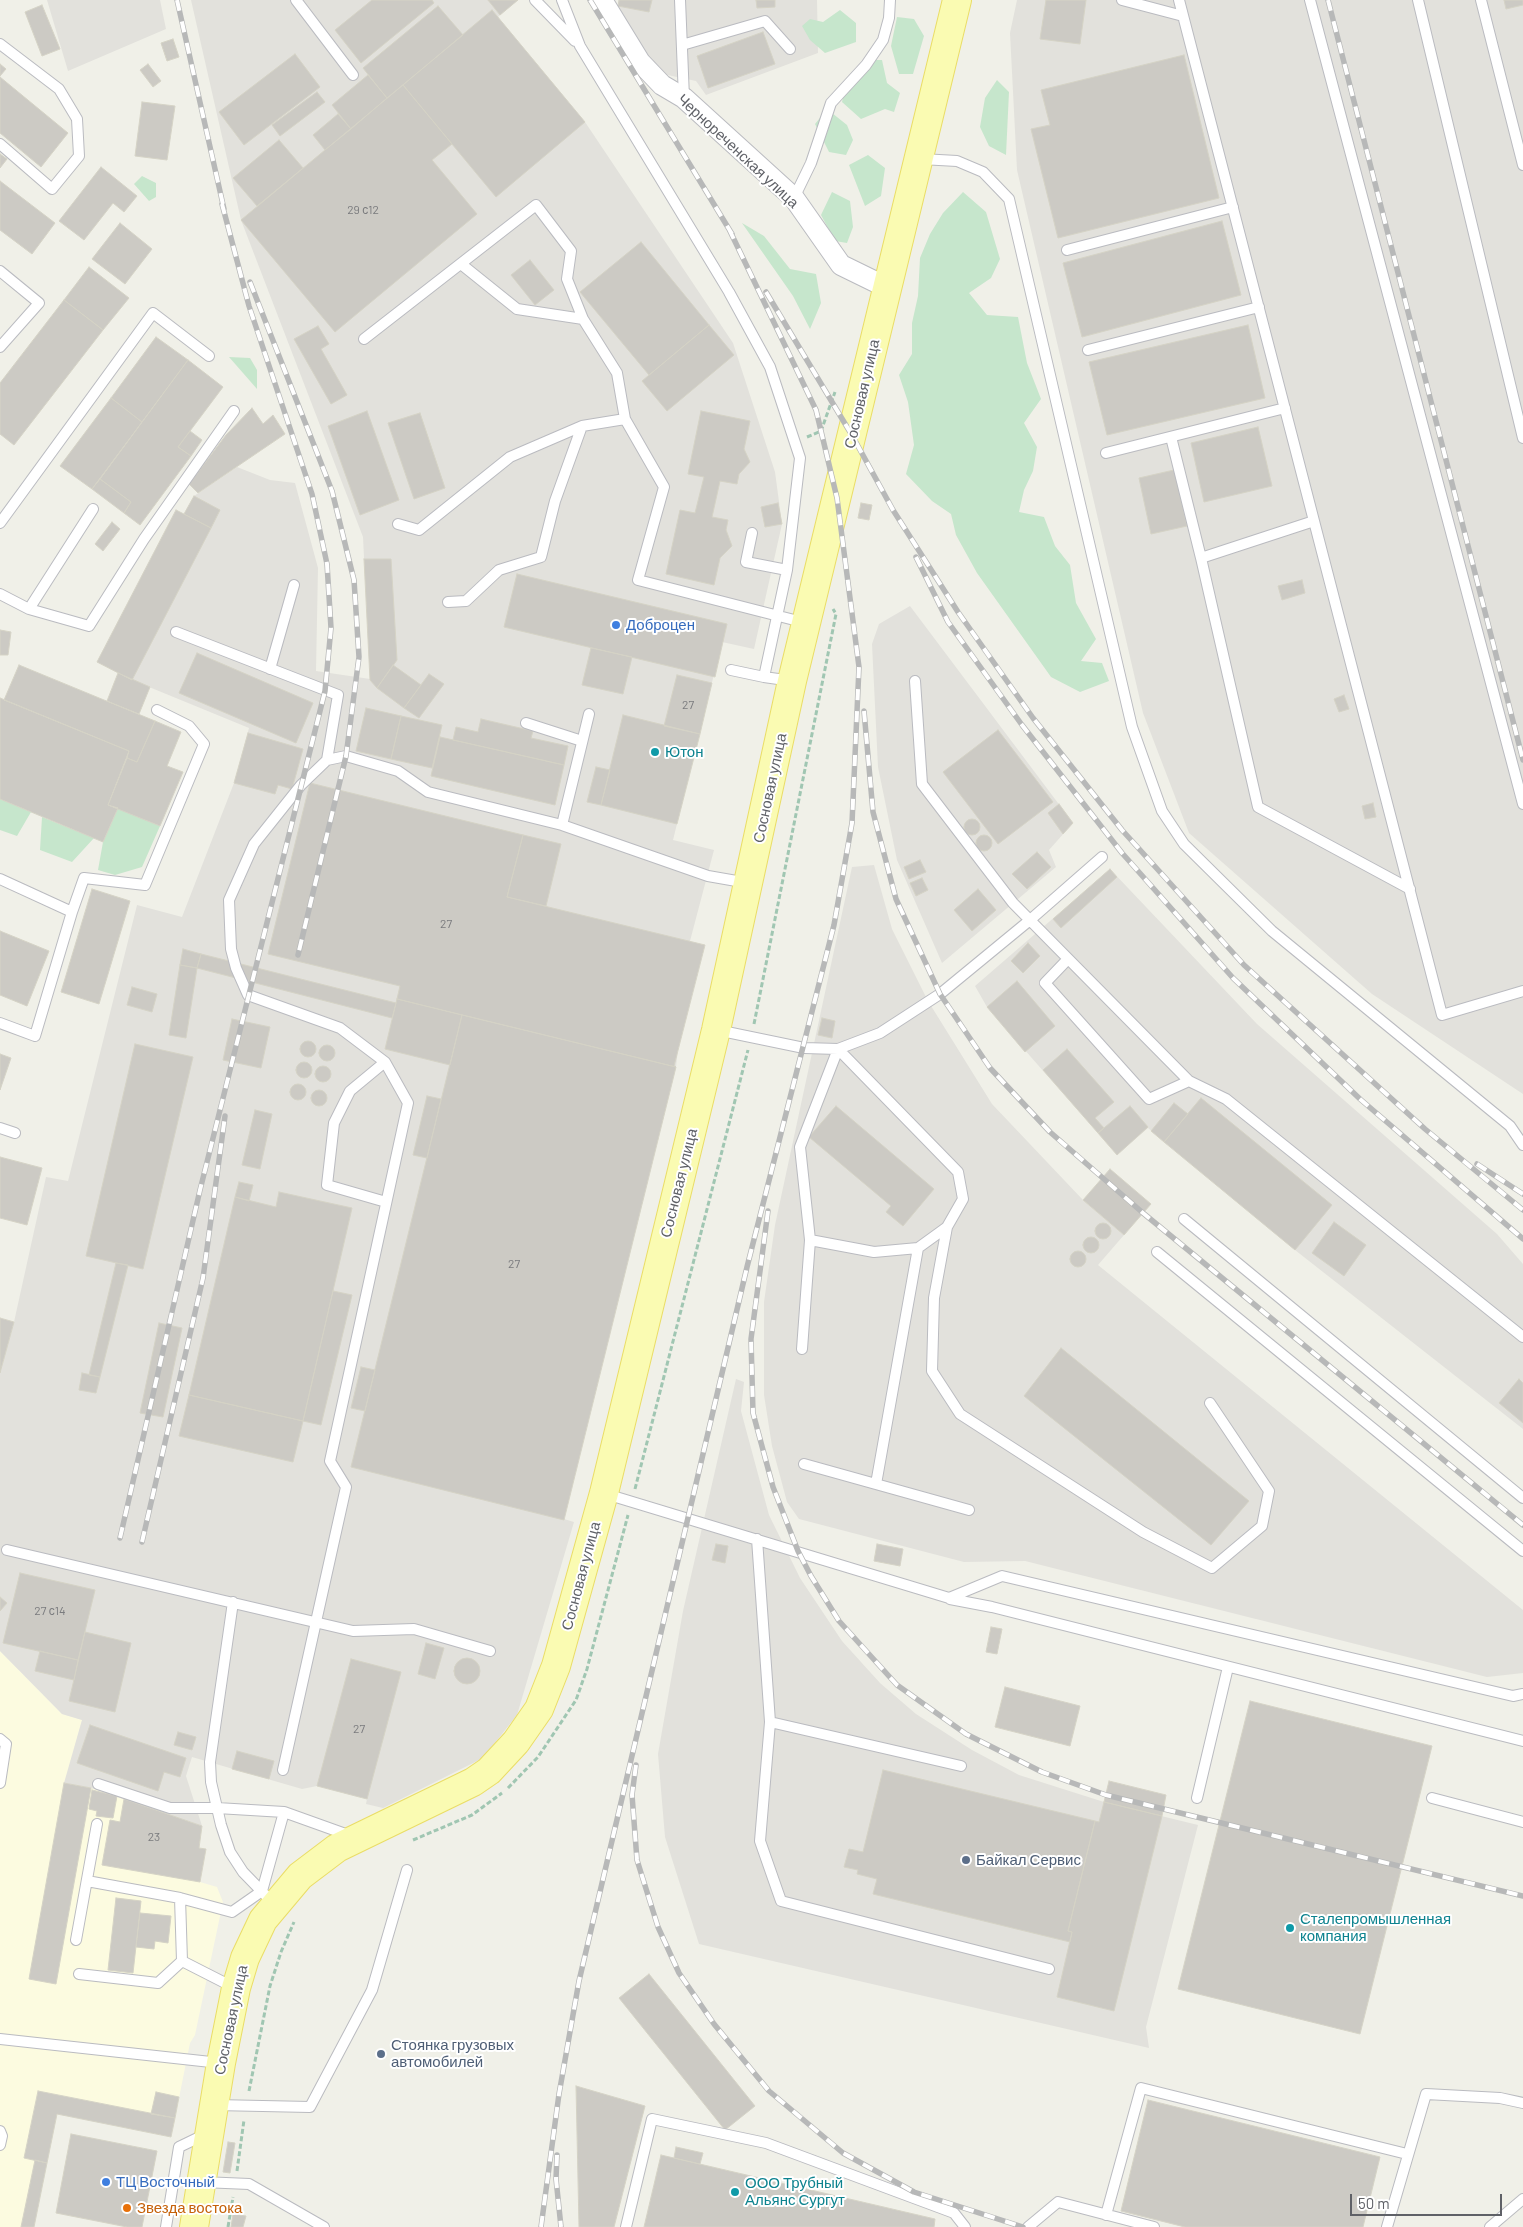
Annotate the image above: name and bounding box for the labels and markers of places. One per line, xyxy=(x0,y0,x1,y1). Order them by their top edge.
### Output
place label: Доброцен xyxy=(626,616,695,634)
marker: Доброцен xyxy=(610,619,622,631)
place label: Ютон xyxy=(665,743,703,761)
marker: Ютон xyxy=(649,746,661,758)
place label: Байкал Сервис xyxy=(976,1851,1081,1869)
marker: Байкал Сервис xyxy=(960,1854,972,1866)
place label: Сталепромышленная компания xyxy=(1300,1910,1451,1945)
marker: Сталепромышленная компания xyxy=(1284,1922,1296,1934)
place label: Стоянка грузовых автомобилей xyxy=(391,2036,514,2071)
marker: Стоянка грузовых автомобилей xyxy=(375,2048,387,2060)
place label: ТЦ Восточный xyxy=(116,2173,215,2191)
place label: ООО Трубный Альянс Сургут xyxy=(745,2174,845,2209)
marker: ТЦ Восточный xyxy=(100,2176,112,2188)
marker: ООО Трубный Альянс Сургут xyxy=(729,2186,741,2198)
place label: Звезда востока xyxy=(137,2199,242,2217)
marker: Звезда востока xyxy=(121,2202,133,2214)

